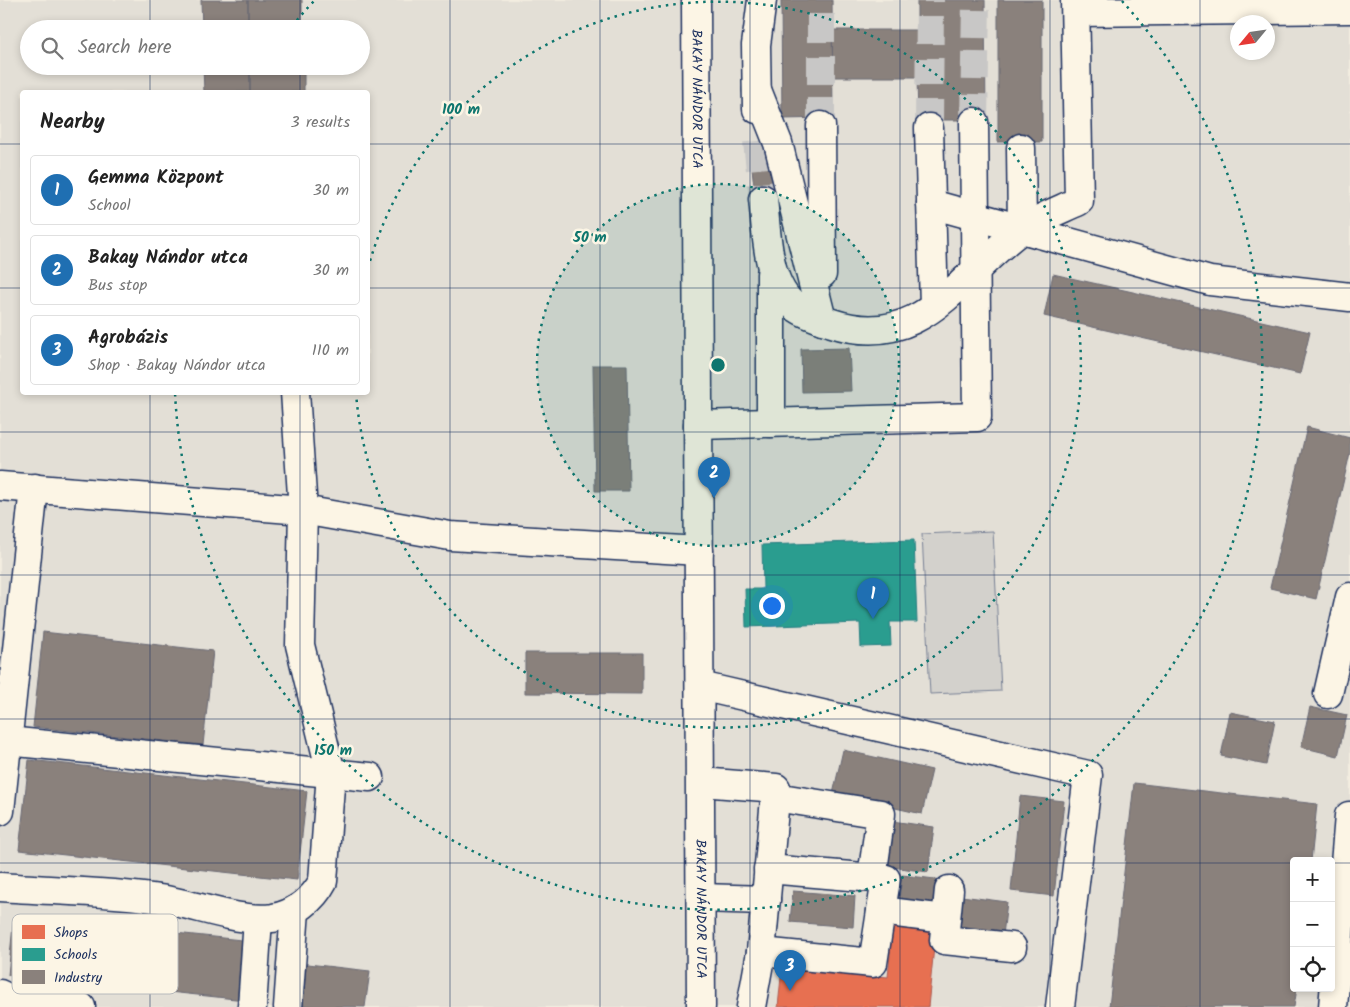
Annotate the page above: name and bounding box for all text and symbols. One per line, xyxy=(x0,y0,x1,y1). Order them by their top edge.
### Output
north arrow xyxy=(1230,15,1275,60)
search box xyxy=(20,20,370,75)
street label: BAKAY NÁNDOR UTCA xyxy=(685,29,708,169)
text: Search here xyxy=(78,33,172,63)
icon: search xyxy=(38,34,66,62)
text: 100 m xyxy=(442,98,480,122)
text: Nearby xyxy=(40,106,105,139)
text: 3 results xyxy=(291,110,350,135)
text: Gemma Központ xyxy=(88,163,224,193)
text: 1 xyxy=(55,178,59,203)
text: 30 m xyxy=(313,178,349,203)
text: School xyxy=(88,193,131,218)
text: 50 m xyxy=(572,226,607,250)
text: Bakay Nándor utca xyxy=(88,243,248,273)
text: 2 xyxy=(52,258,62,283)
text: 30 m xyxy=(313,258,349,283)
text: Bus stop xyxy=(88,273,147,298)
text: Agrobázis xyxy=(88,323,168,353)
text: 3 xyxy=(53,338,61,363)
text: 110 m xyxy=(312,338,349,363)
text: Shop · Bakay Nándor utca xyxy=(88,353,266,378)
centre of rings xyxy=(709,356,727,374)
pin: 2 xyxy=(698,457,730,498)
pin: 1 xyxy=(857,578,889,619)
your location xyxy=(759,593,785,619)
text: 150 m xyxy=(314,739,352,763)
street label: BAKAY NÁNDOR UTCA xyxy=(689,839,712,979)
map controls xyxy=(1290,857,1335,992)
button: + xyxy=(1290,857,1335,902)
button: − xyxy=(1290,902,1335,947)
legend xyxy=(12,914,178,994)
text: Shops xyxy=(54,922,88,944)
text: Schools xyxy=(54,944,97,966)
button: locate xyxy=(1290,947,1335,992)
pin: 3 xyxy=(774,950,806,991)
text: Industry xyxy=(54,967,103,989)

